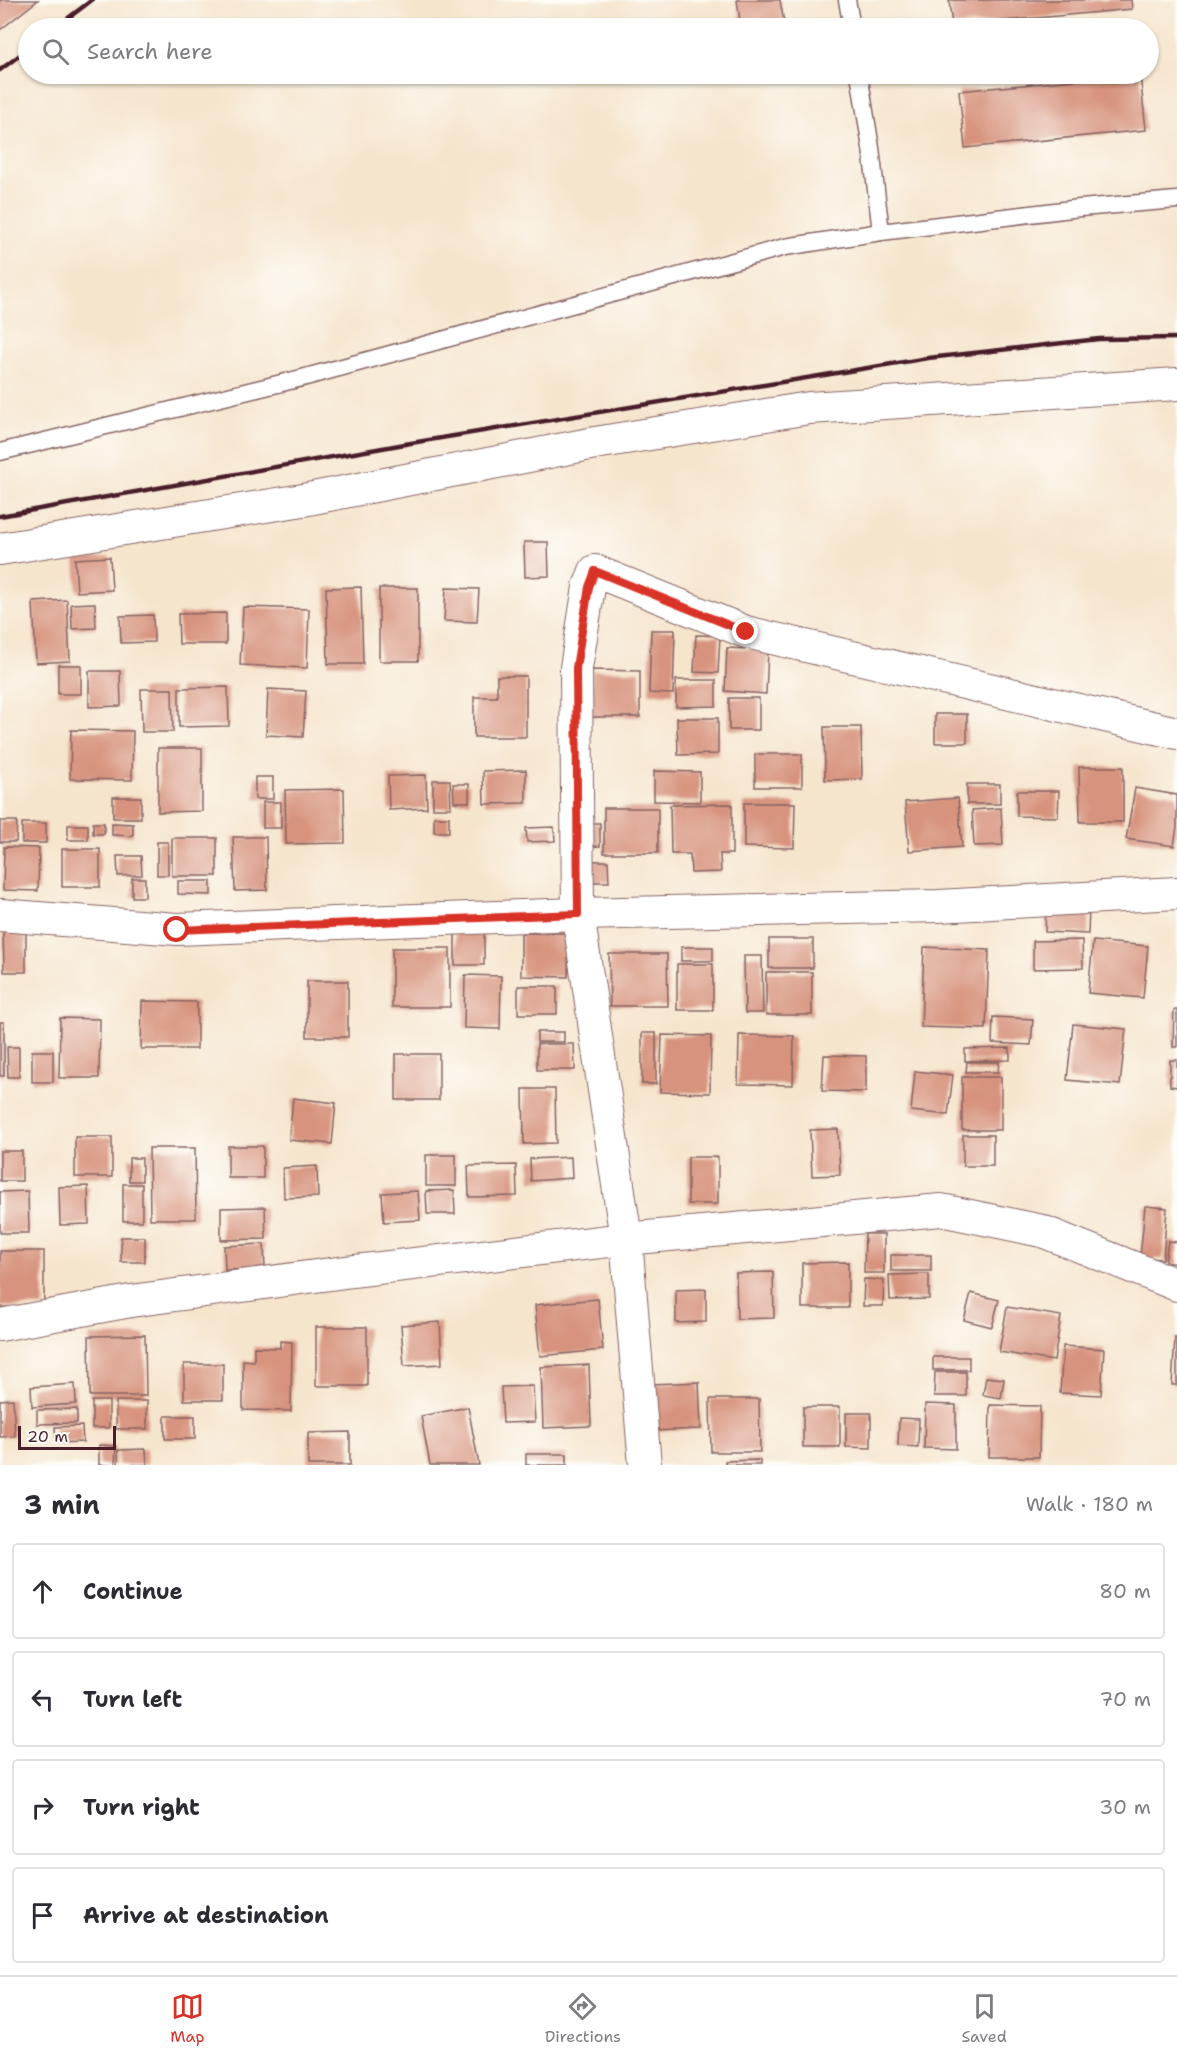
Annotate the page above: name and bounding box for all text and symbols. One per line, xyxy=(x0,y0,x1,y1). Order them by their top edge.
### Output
search box xyxy=(18,18,1159,84)
icon: search xyxy=(39,35,72,68)
text: Search here xyxy=(87,37,213,66)
route end xyxy=(732,618,758,644)
route start xyxy=(163,916,189,942)
scale bar xyxy=(18,1423,116,1450)
text: 20 m xyxy=(27,1426,68,1447)
text: 3 min xyxy=(24,1487,100,1522)
text: Walk · 180 m xyxy=(1026,1491,1153,1517)
icon: ahead xyxy=(26,1575,59,1608)
text: Continue xyxy=(83,1577,183,1606)
text: 80 m xyxy=(1099,1578,1151,1604)
icon: left xyxy=(26,1683,59,1716)
text: Turn left xyxy=(83,1685,182,1714)
text: 70 m xyxy=(1099,1686,1151,1712)
icon: right xyxy=(26,1791,59,1824)
text: Turn right xyxy=(83,1793,200,1822)
text: 30 m xyxy=(1099,1794,1151,1820)
icon: arrive xyxy=(26,1899,59,1932)
text: Arrive at destination xyxy=(83,1901,329,1930)
tab: Map xyxy=(170,1990,204,2047)
tab: Directions xyxy=(545,1990,621,2047)
tab: Saved xyxy=(961,1990,1007,2047)

